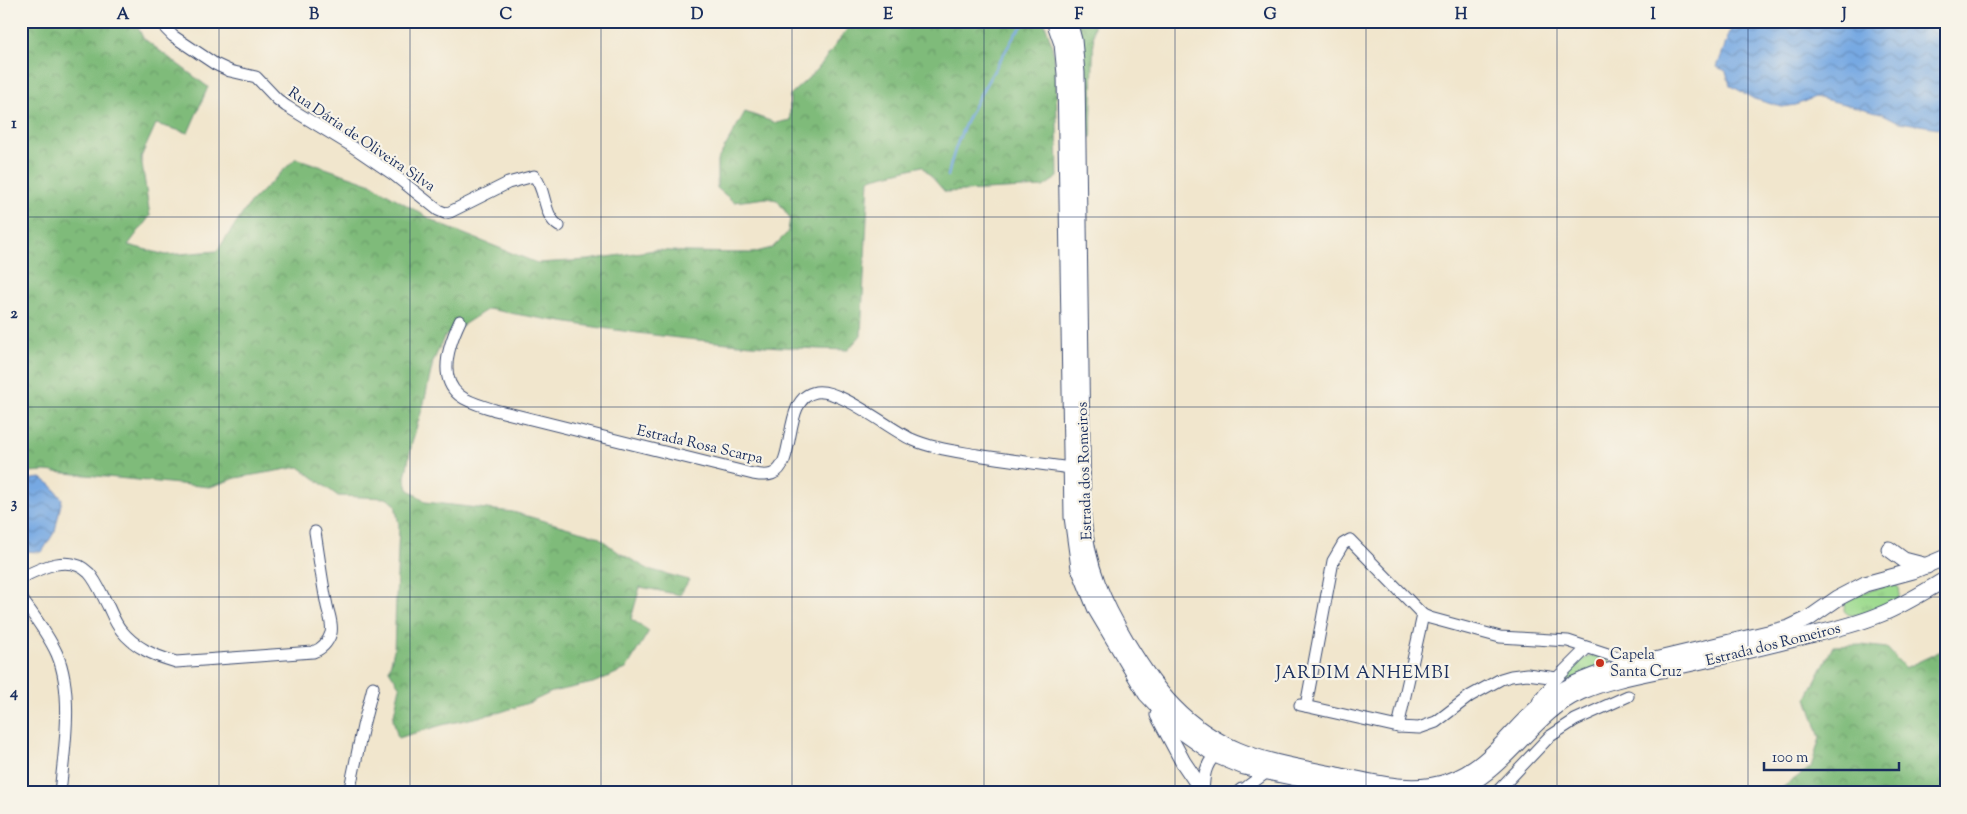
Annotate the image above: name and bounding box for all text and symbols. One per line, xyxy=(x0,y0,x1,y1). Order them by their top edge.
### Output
text: A xyxy=(117,4,130,27)
text: B xyxy=(309,4,319,27)
text: C xyxy=(500,4,513,27)
text: D xyxy=(691,4,704,27)
text: E xyxy=(883,4,893,27)
text: F xyxy=(1075,4,1084,27)
text: G xyxy=(1263,4,1277,27)
text: H xyxy=(1455,4,1468,27)
text: I xyxy=(1650,4,1656,27)
text: J xyxy=(1840,4,1847,27)
street label: Rua Dária de Oliveira Silva xyxy=(283,83,439,198)
text: 1 xyxy=(11,113,17,136)
text: 2 xyxy=(10,303,18,326)
street label: Estrada dos Romeiros xyxy=(1073,401,1098,540)
street label: Estrada Rosa Scarpa xyxy=(635,421,765,470)
text: 3 xyxy=(11,493,18,516)
street label: Estrada dos Romeiros xyxy=(1704,619,1843,672)
place label: Capela Santa Cruz xyxy=(1610,645,1682,683)
marker: Capela Santa Cruz xyxy=(1594,657,1606,669)
district label: JARDIM ANHEMBI xyxy=(1274,661,1451,687)
text: 4 xyxy=(9,682,18,705)
scale bar xyxy=(1764,739,1900,771)
text: 100 m xyxy=(1772,748,1809,769)

